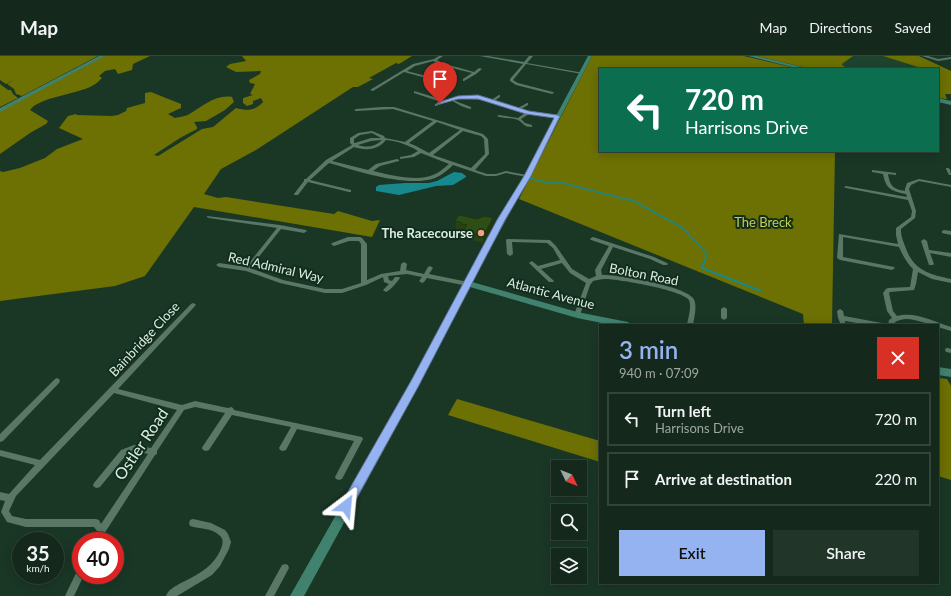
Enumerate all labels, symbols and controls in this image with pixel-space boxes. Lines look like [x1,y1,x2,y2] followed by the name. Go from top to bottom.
[20,16,58,39] text: Map
[760,19,787,36] text: Map
[809,19,872,36] text: Directions
[894,19,931,36] text: Saved
[423,62,457,103] pin
[429,68,451,90] icon: arrive
[685,82,764,116] text: 720 m
[619,84,671,136] icon: left
[685,116,808,138] text: Harrisons Drive
[734,214,792,230] park label: The Breck
[382,225,473,241] place label: The Racecourse
[476,228,486,238] marker: The Racecourse
[227,248,326,286] street label: Red Admiral Way
[608,259,680,289] street label: Bolton Road
[506,274,597,312] street label: Atlantic Avenue
[105,298,183,380] street label: Bainbridge Close
[619,335,678,364] text: 3 min
[877,337,919,379] button: close
[619,365,699,381] text: 940 m · 07:09
[655,402,711,420] text: Turn left
[110,404,172,483] street label: Ostler Road
[621,408,643,430] icon: left
[875,410,917,428] text: 720 m
[655,420,744,436] text: Harrisons Drive
[551,460,587,496] north arrow
[551,460,587,584] map controls
[621,468,643,490] icon: arrive
[655,470,792,488] text: Arrive at destination
[875,470,917,488] text: 220 m
[325,485,367,527] position arrow
[551,504,587,540] button: search
[619,530,765,576] button: Exit
[773,530,919,576] button: Share
[72,532,124,584] speed limit sign: 40
[26,541,50,565] text: 35
[551,548,587,584] button: layers
[26,562,50,574] text: km/h

